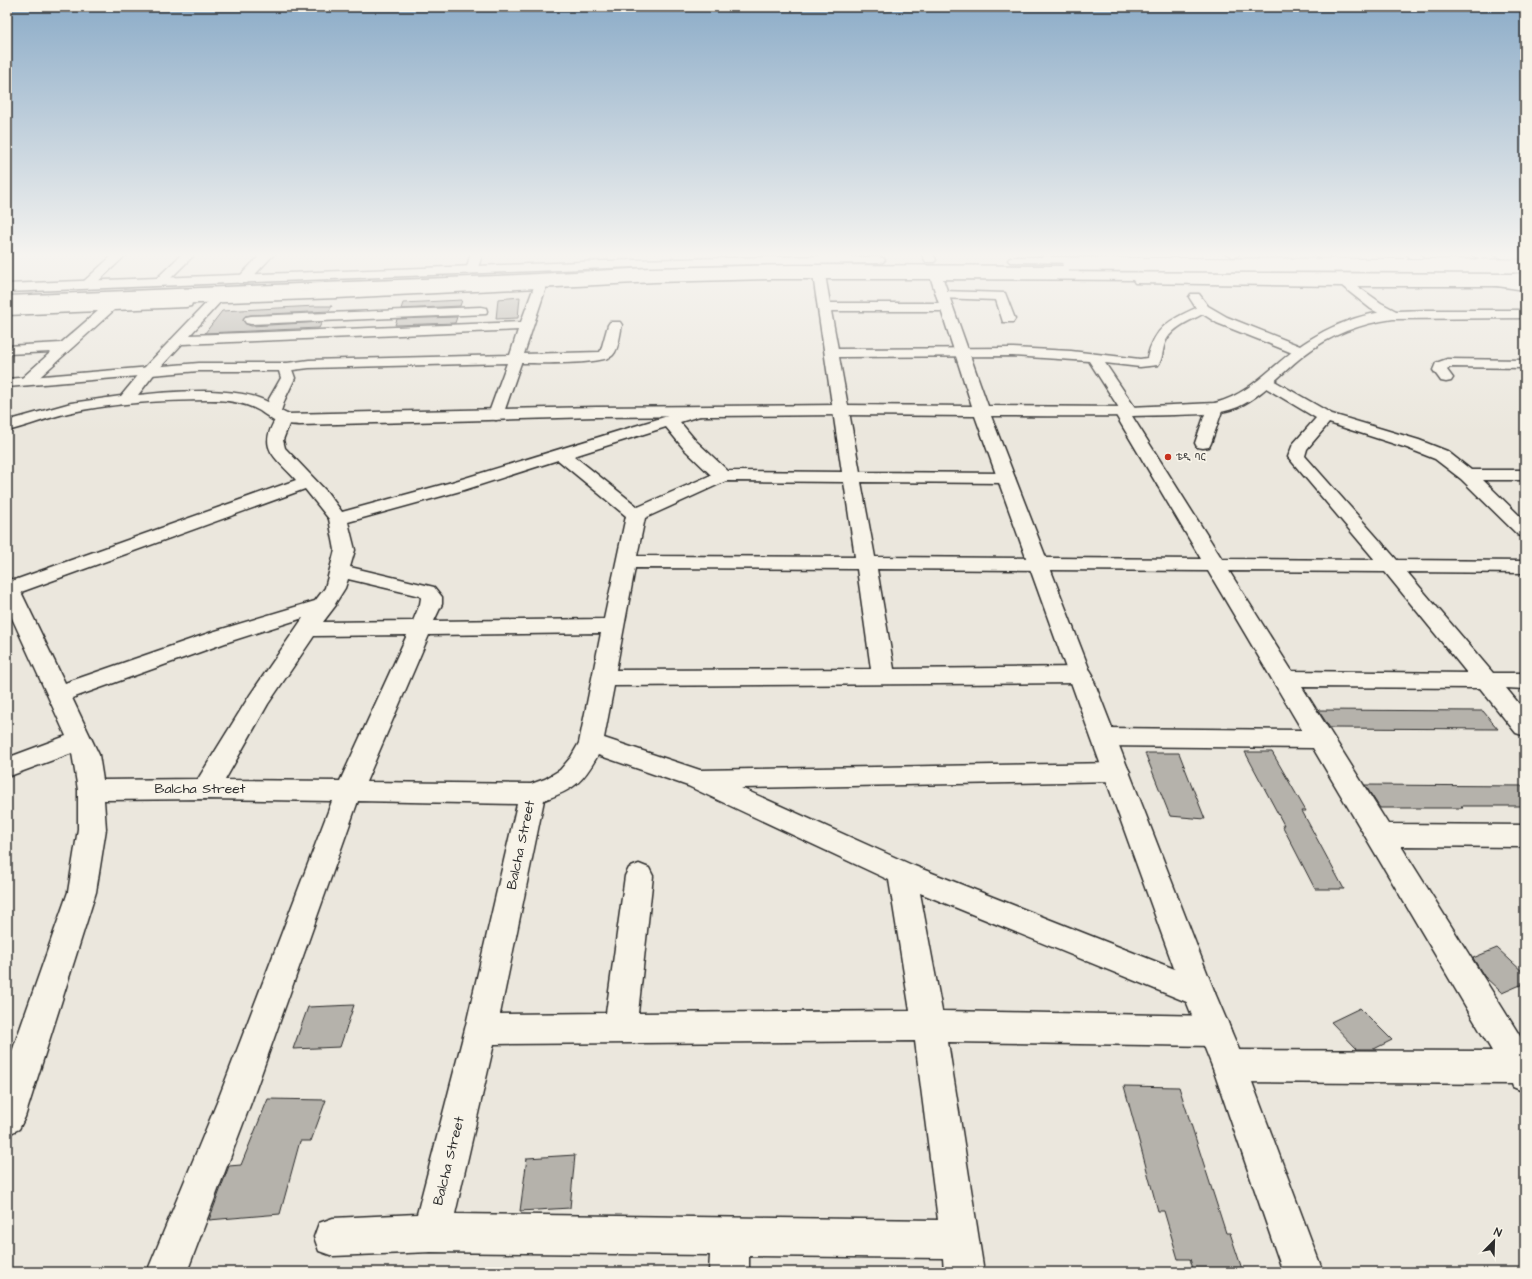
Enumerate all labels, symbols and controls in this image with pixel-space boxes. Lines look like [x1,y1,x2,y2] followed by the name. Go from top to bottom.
[1176,450,1206,464] place label: ቴዲ ባር
[1163,452,1173,462] marker: ቴዲ ባር
[155,779,246,799] street label: Balcha Street
[502,798,540,892] street label: Balcha Street
[428,1114,470,1208] street label: Balcha Street
[1474,1221,1514,1261] north arrow
[1492,1224,1504,1241] text: N

